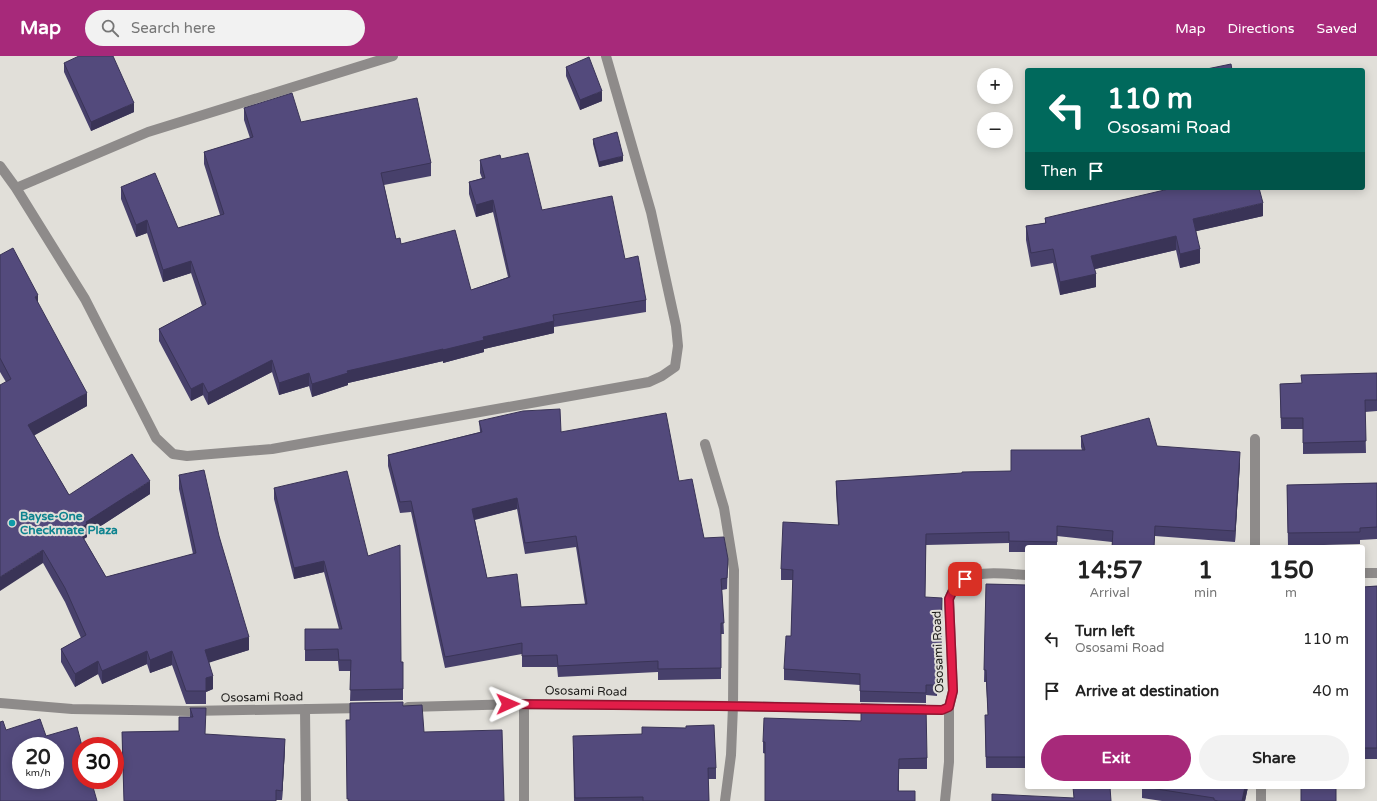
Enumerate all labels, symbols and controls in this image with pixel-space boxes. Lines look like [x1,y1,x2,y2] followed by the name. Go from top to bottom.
[85,10,365,46] search box
[20,17,61,39] text: Map
[99,17,121,39] icon: search
[131,19,215,37] text: Search here
[1175,20,1206,37] text: Map
[1228,20,1295,37] text: Directions
[1317,20,1357,37] text: Saved
[977,68,1013,148] map controls
[977,68,1013,104] button: +
[1107,82,1193,116] text: 110 m
[1041,84,1093,136] icon: left
[977,112,1013,148] button: −
[1107,116,1231,138] text: Ososami Road
[1085,160,1107,182] icon: arrive
[1041,162,1077,180] text: Then
[20,509,118,537] place label: Bayse-One Checkmate Plaza
[7,518,17,528] marker: Bayse-One Checkmate Plaza
[1076,556,1143,585] text: 14:57
[1198,556,1213,585] text: 1
[1268,556,1314,585] text: 150
[948,562,982,596] pin
[954,568,976,590] icon: arrive
[1089,585,1130,601] text: Arrival
[1194,585,1217,601] text: min
[1285,585,1297,601] text: m
[930,611,946,693] street label: Ososami Road
[1075,622,1135,640] text: Turn left
[1041,628,1063,650] icon: left
[1303,630,1349,648] text: 110 m
[1075,640,1164,656] text: Ososami Road
[1041,680,1063,702] icon: arrive
[1075,682,1219,700] text: Arrive at destination
[1312,682,1349,700] text: 40 m
[487,683,529,725] position arrow
[545,683,627,699] street label: Ososami Road
[221,689,303,705] street label: Ososami Road
[1041,735,1191,781] button: Exit
[1199,735,1349,781] button: Share
[72,737,124,789] speed limit sign: 30
[25,746,51,770] text: 20
[25,767,51,779] text: km/h

